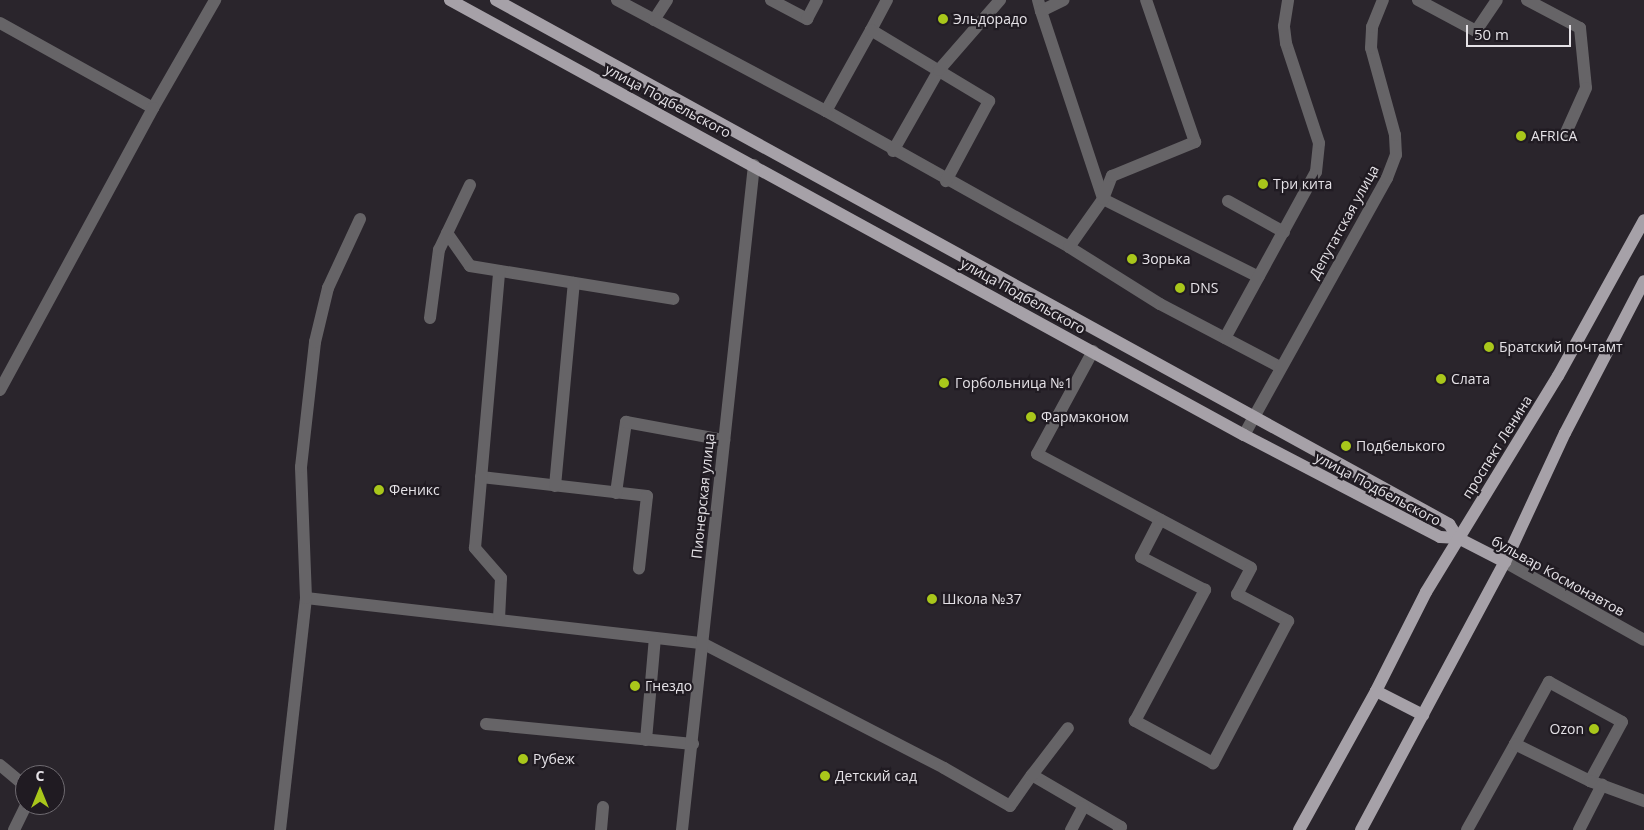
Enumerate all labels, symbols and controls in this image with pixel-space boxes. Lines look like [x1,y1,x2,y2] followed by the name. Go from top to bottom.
[953,11,1027,27] place label: Эльдорадо
[937,13,949,25] marker: Эльдорадо
[1469,15,1574,47] scale bar
[1474,24,1509,44] text: 50 m
[602,61,734,141] street label: улица Подбельского
[1531,128,1577,144] place label: AFRICA
[1515,130,1527,142] marker: AFRICA
[1306,162,1382,282] street label: Депутатская улица
[1273,176,1332,192] place label: Три кита
[1257,178,1269,190] marker: Три кита
[1142,251,1190,267] place label: Зорька
[1126,253,1138,265] marker: Зорька
[958,255,1088,337] street label: улица Подбельского
[1190,280,1218,296] place label: DNS
[1174,282,1186,294] marker: DNS
[1499,339,1623,355] place label: Братский почтамт
[1483,341,1495,353] marker: Братский почтамт
[1451,371,1490,387] place label: Слата
[1435,373,1447,385] marker: Слата
[955,375,1072,391] place label: Горбольница №1
[937,376,951,390] marker: Горбольница №1
[1458,392,1536,502] street label: проспект Ленина
[1041,409,1129,425] place label: Фармэконом
[1025,411,1037,423] marker: Фармэконом
[688,432,718,560] street label: Пионерская улица
[1356,438,1445,454] place label: Подбелького
[1340,440,1352,452] marker: Подбелького
[1312,449,1444,529] street label: улица Подбельского
[389,482,440,498] place label: Феникс
[373,484,385,496] marker: Феникс
[1488,532,1628,620] street label: бульвар Космонавтов
[942,591,1022,607] place label: Школа №37
[926,593,938,605] marker: Школа №37
[645,678,692,694] place label: Гнездо
[629,680,641,692] marker: Гнездо
[1550,721,1584,737] place label: Ozon
[1588,723,1600,735] marker: Ozon
[533,751,575,767] place label: Рубеж
[517,753,529,765] marker: Рубеж
[15,765,65,815] north arrow
[36,766,44,785] text: С
[835,768,917,784] place label: Детский сад
[819,770,831,782] marker: Детский сад

